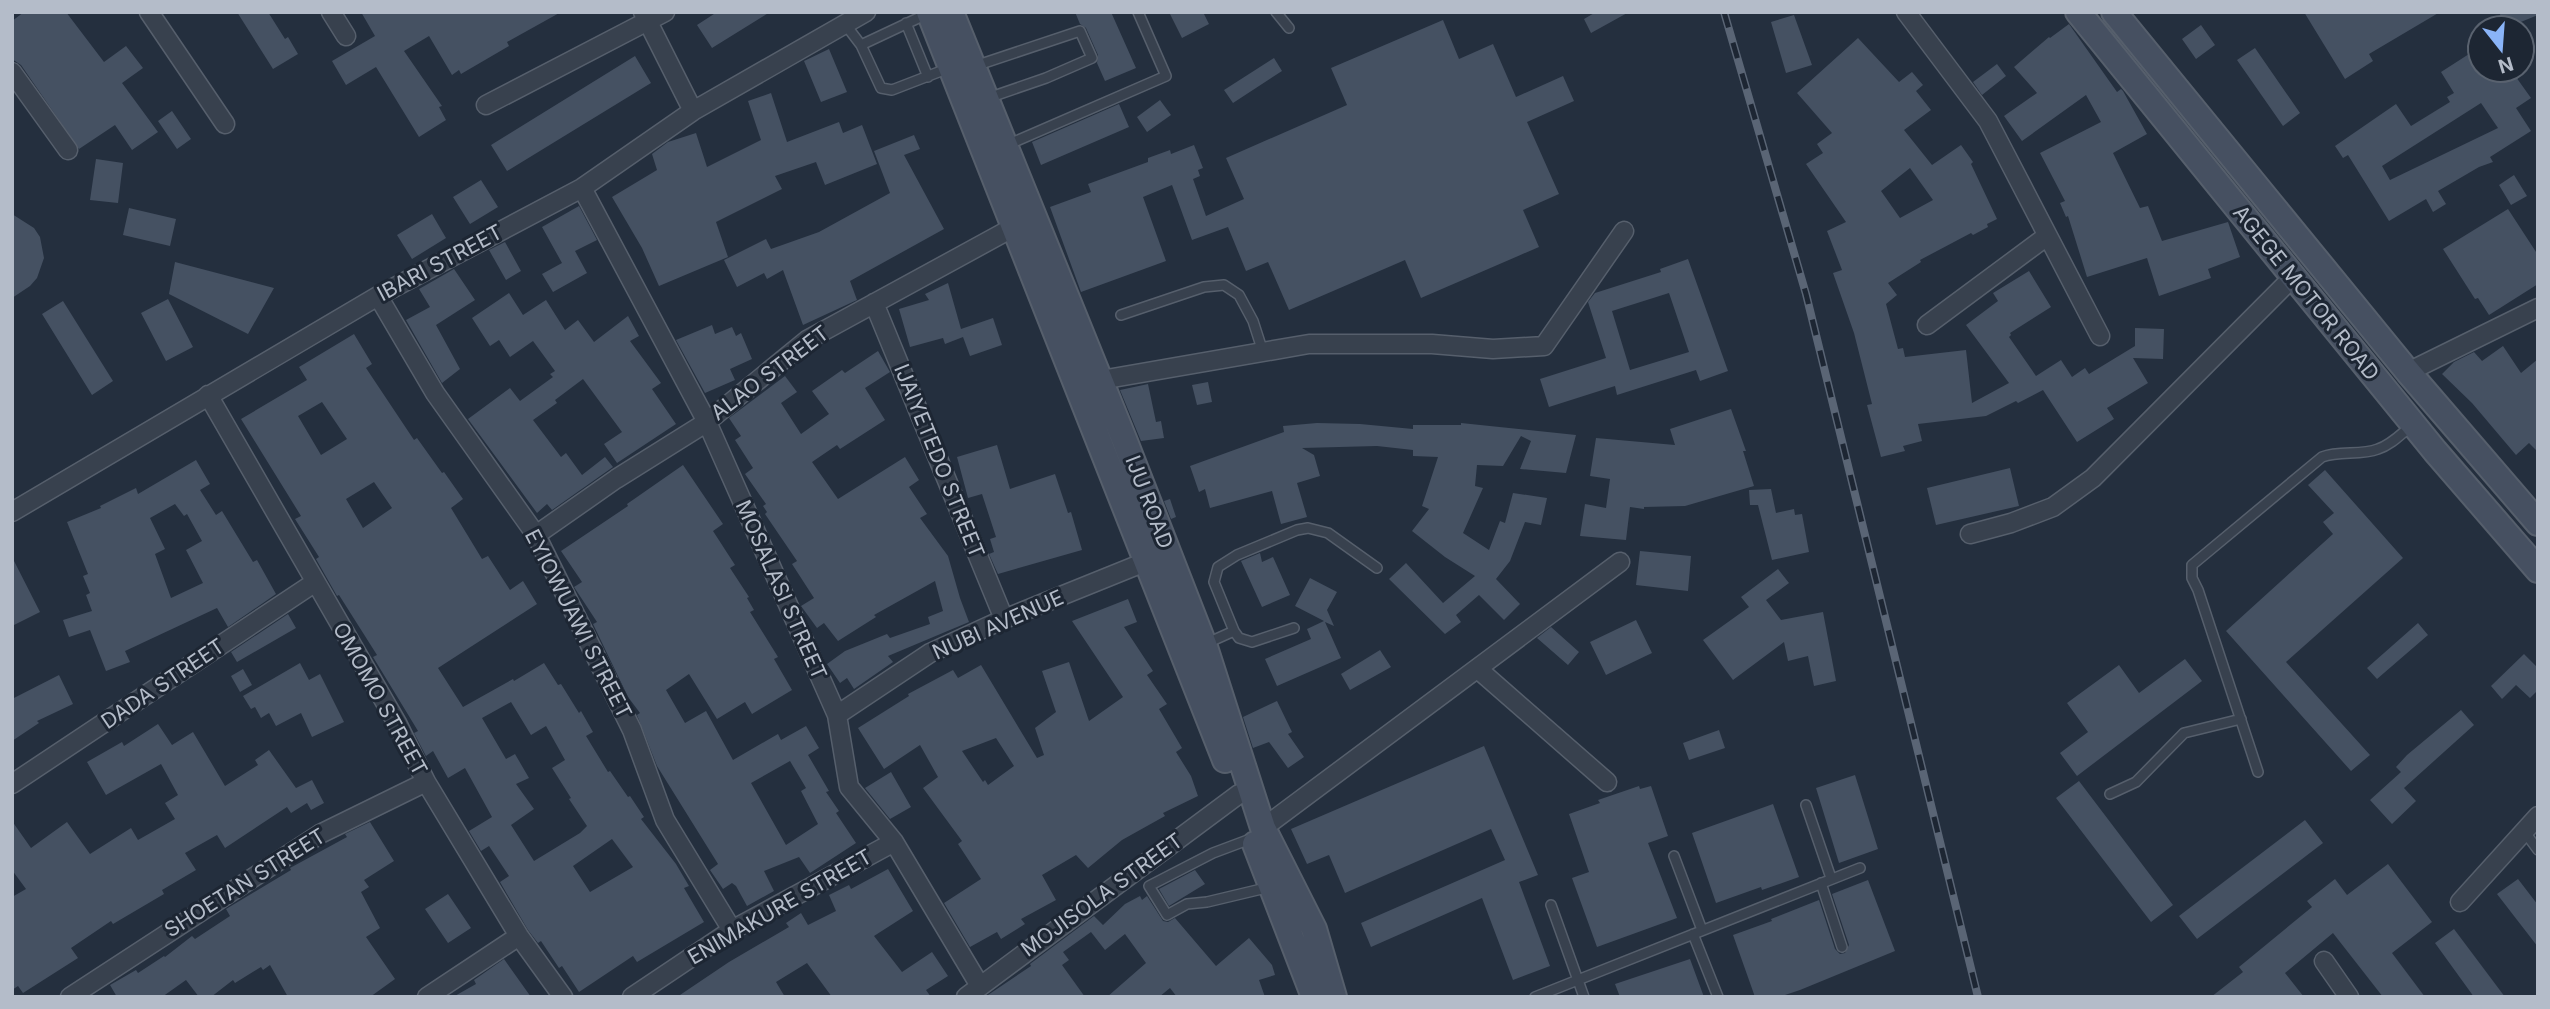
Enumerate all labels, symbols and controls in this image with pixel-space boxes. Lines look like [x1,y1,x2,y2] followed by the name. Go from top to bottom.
[2466,14,2536,84] north arrow
[2496,52,2516,78] text: N
[2228,200,2385,385] street label: AGEGE MOTOR ROAD
[373,219,507,306] street label: IBARI STREET
[706,320,834,425] street label: ALAO STREET
[889,360,990,561] street label: IJAIYETEDO STREET
[1120,452,1179,552] street label: IJU ROAD
[731,496,832,683] street label: MOSALASI STREET
[520,525,637,723] street label: EYIOWUAWI STREET
[928,584,1067,665] street label: NUBI AVENUE
[328,618,433,780] street label: OMOMO STREET
[96,633,229,734] street label: DADA STREET
[160,823,330,942] street label: SHOETAN STREET
[1016,828,1187,962] street label: MOJISOLA STREET
[683,844,876,970] street label: ENIMAKURE STREET

